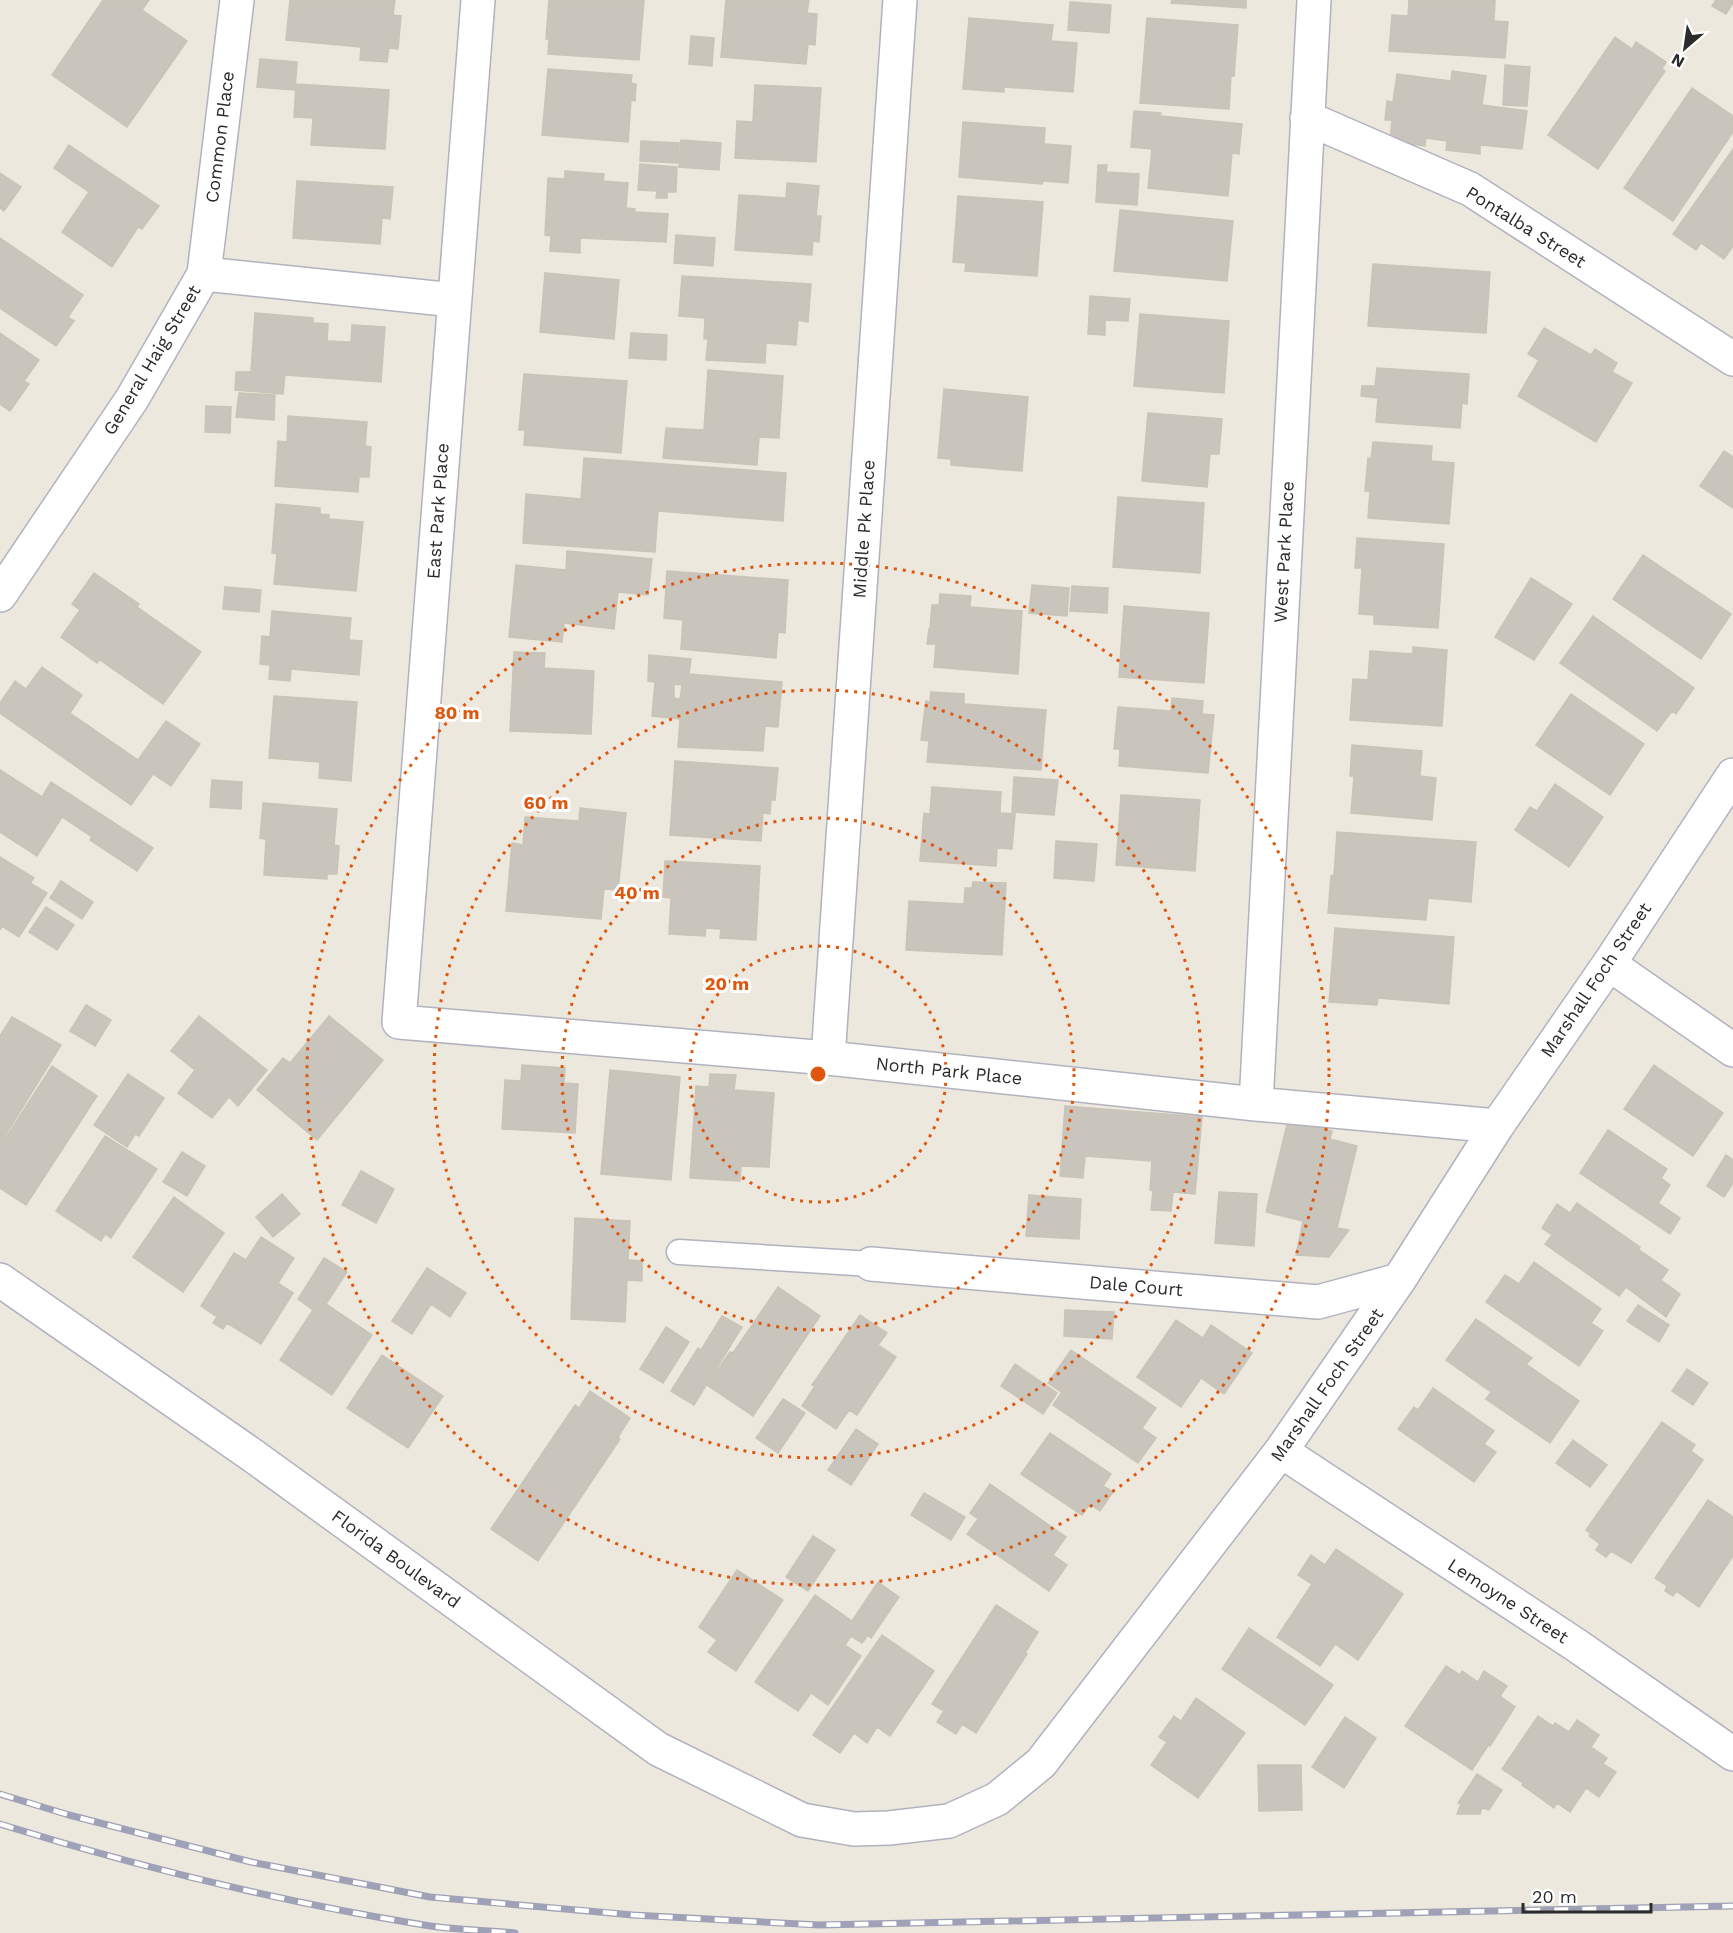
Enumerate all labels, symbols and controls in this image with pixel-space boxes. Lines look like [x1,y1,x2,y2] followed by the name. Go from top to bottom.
[1655,18,1715,78] north arrow
[1668,49,1688,72] text: N
[201,70,238,204] street label: Common Place
[1463,181,1590,272] street label: Pontalba Street
[98,281,205,439] street label: General Haig Street
[422,442,453,580] street label: East Park Place
[848,459,879,599] street label: Middle Pk Place
[1269,481,1298,623] street label: West Park Place
[435,702,479,723] text: 80 m
[524,792,568,813] text: 60 m
[614,882,660,903] text: 40 m
[1536,898,1655,1061] street label: Marshall Foch Street
[705,973,749,994] text: 20 m
[875,1052,1023,1089] street label: North Park Place
[808,1064,828,1084] centre of rings
[1088,1271,1184,1300] street label: Dale Court
[1266,1304,1388,1465] street label: Marshall Foch Street
[328,1505,465,1612] street label: Florida Boulevard
[1444,1554,1573,1648] street label: Lemoyne Street
[1523,1876,1650,1914] scale bar
[1532,1886,1577,1907] text: 20 m

